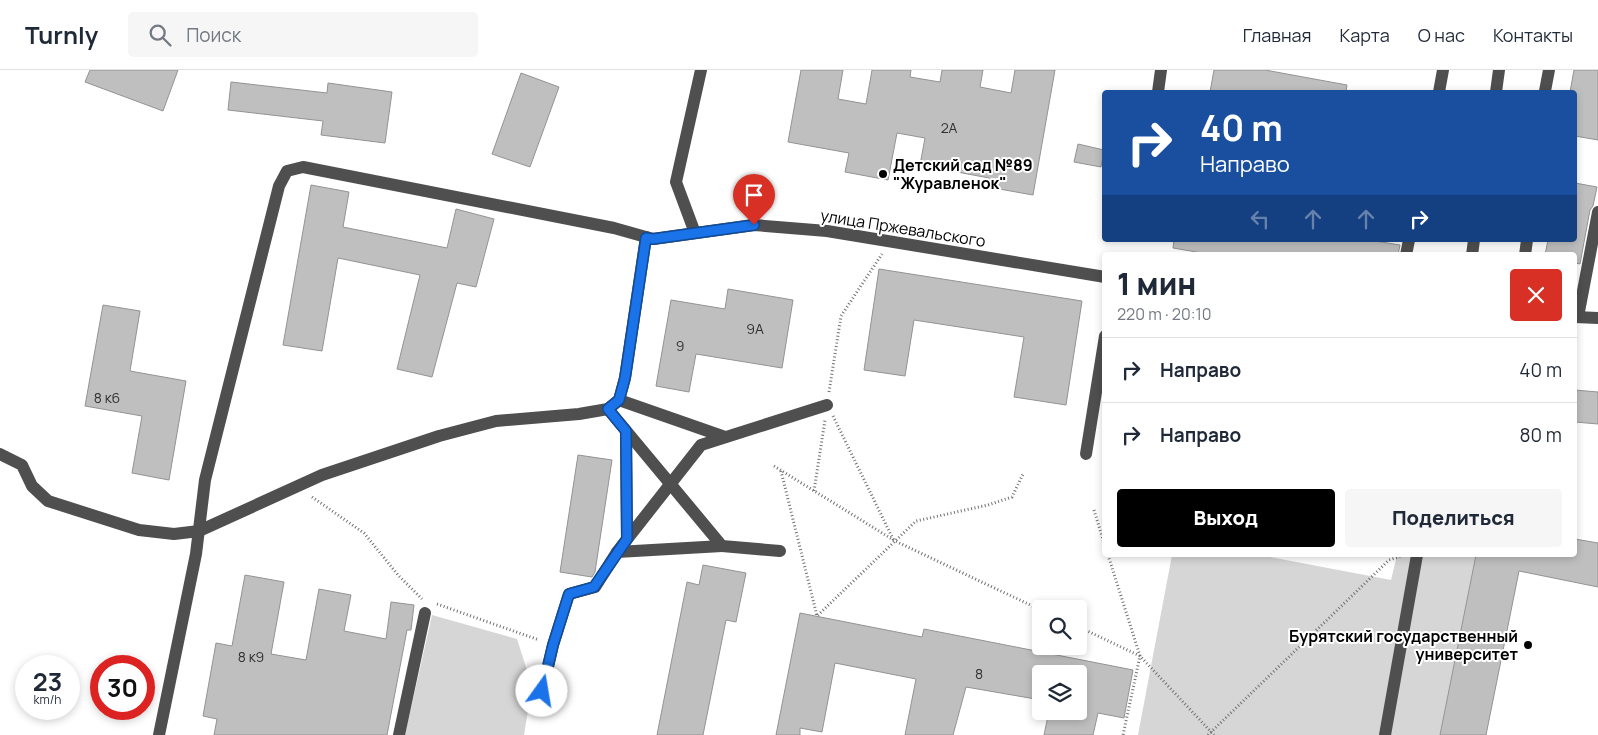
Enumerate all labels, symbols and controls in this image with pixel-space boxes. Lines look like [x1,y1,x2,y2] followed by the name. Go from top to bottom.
[128,12,478,57] search box
[25,18,98,51] text: Turnly
[146,21,174,49] icon: search
[186,22,241,48] text: Поиск
[1243,23,1312,47] text: Главная
[1340,23,1390,47] text: Карта
[1418,23,1465,47] text: О нас
[1493,23,1573,47] text: Контакты
[1200,104,1283,152] text: 40 m
[1117,110,1182,175] icon: right
[941,118,957,137] house number: 2А
[1200,149,1290,179] text: Направо
[893,154,1033,194] place label: Детский сад №89 "Журавленок"
[877,168,889,180] marker: Детский сад №89 "Журавленок"
[733,174,775,225] pin
[740,181,768,209] icon: arrive
[819,204,987,252] street label: улица Пржевальского
[1246,205,1274,233] icon: left
[1299,205,1327,233] icon: ahead
[1352,205,1380,233] icon: ahead
[1405,205,1433,233] icon: right
[1117,263,1196,304] text: 1 мин
[1510,269,1562,321] button: close
[1117,303,1211,325] text: 220 m · 20:10
[746,319,764,338] house number: 9А
[676,336,684,355] house number: 9
[1117,356,1145,384] icon: right
[1160,357,1241,383] text: Направо
[1519,357,1562,383] text: 40 m
[94,388,120,407] house number: 8 к6
[1117,421,1145,449] icon: right
[1160,422,1241,448] text: Направо
[1519,422,1562,448] text: 80 m
[1117,489,1335,547] button: Выход
[1345,489,1562,547] button: Поделиться
[1032,600,1087,720] map controls
[1032,600,1087,655] button: search
[1289,625,1518,665] place label: Бурятский государственный университет
[1522,639,1534,651] marker: Бурятский государственный университет
[238,647,264,666] house number: 8 к9
[90,655,155,720] speed limit sign: 30
[33,664,62,699] text: 23
[515,664,567,716] position arrow
[975,664,983,683] house number: 8
[1032,665,1087,720] button: layers
[34,691,61,708] text: km/h

